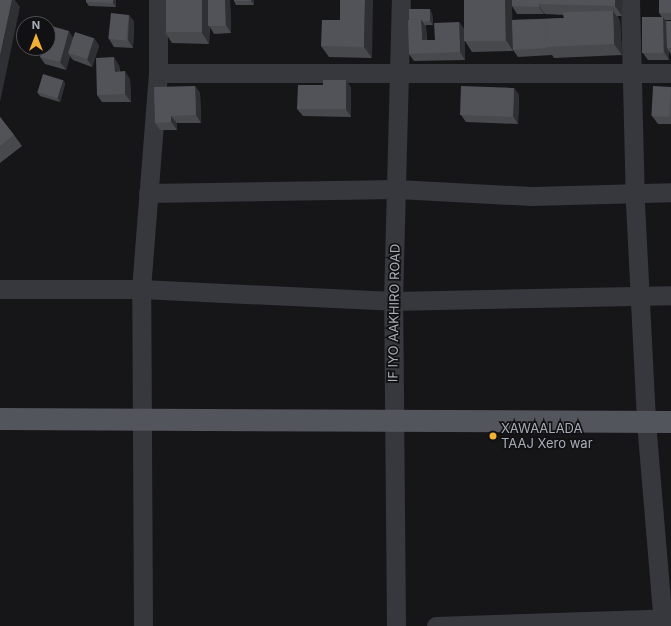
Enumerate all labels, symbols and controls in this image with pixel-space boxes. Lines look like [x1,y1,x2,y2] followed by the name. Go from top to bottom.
[16,16,56,56] north arrow
[32,18,40,32] text: N
[385,244,403,382] street label: IF IYO AAKHIRO ROAD
[501,421,593,452] place label: XAWAALADA TAAJ Xero war
[488,431,498,441] marker: XAWAALADA TAAJ Xero war

